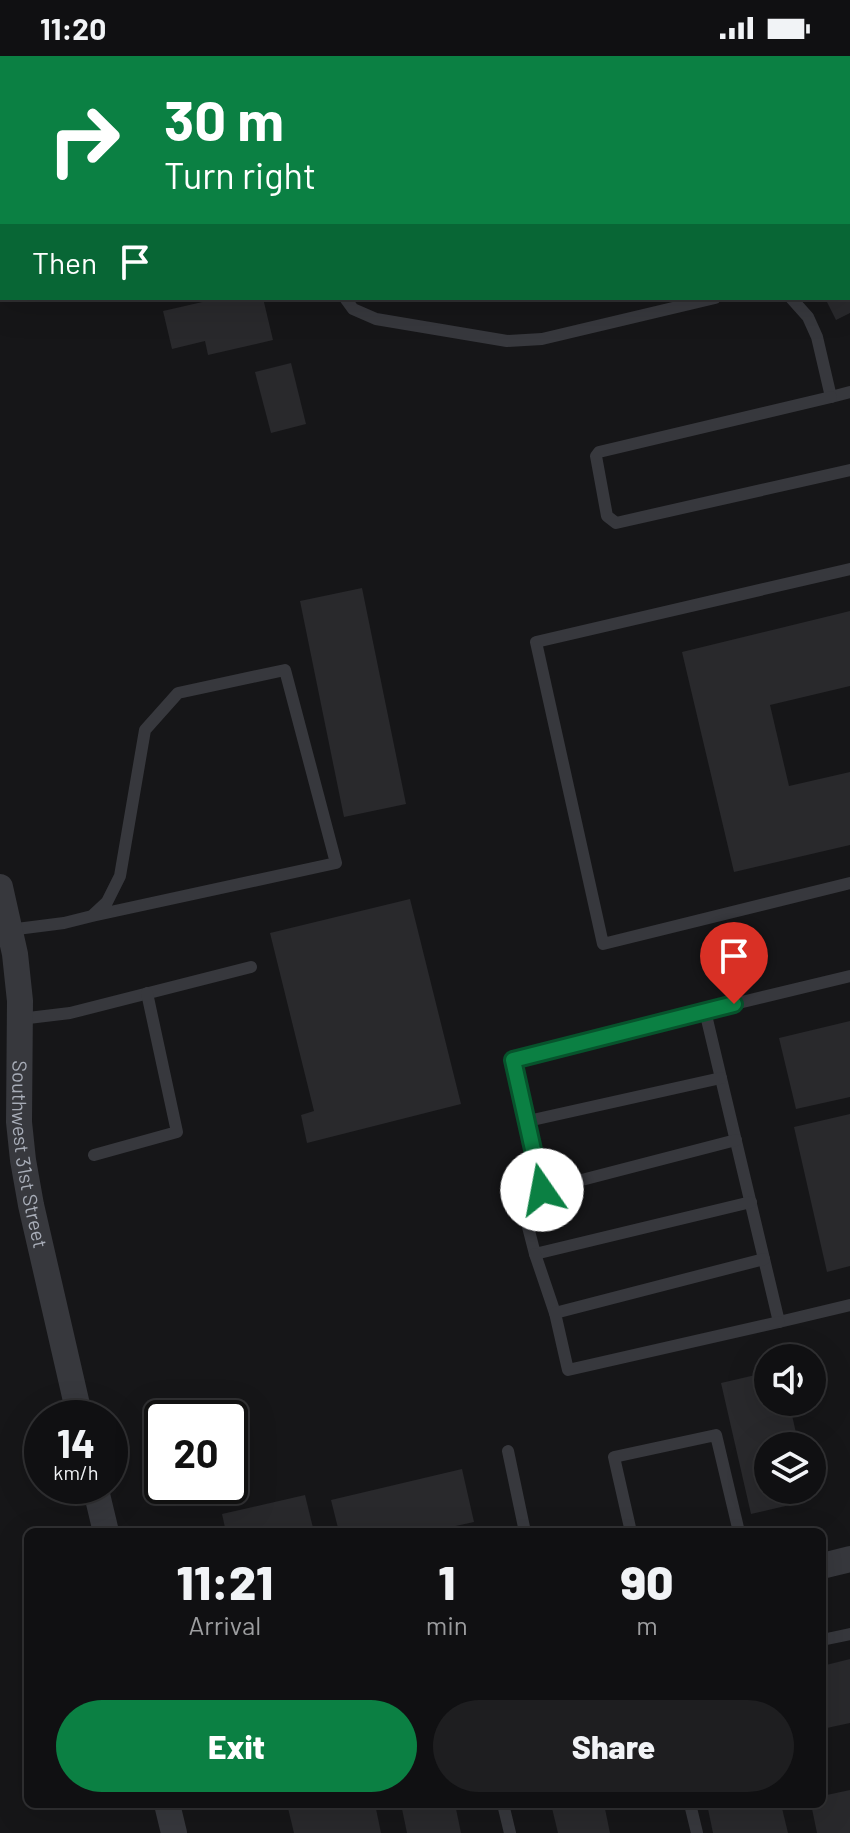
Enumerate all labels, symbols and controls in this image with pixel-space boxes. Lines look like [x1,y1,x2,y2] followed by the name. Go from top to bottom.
[40,10,106,46] text: 11:20
[164,85,284,152] text: 30 m
[32,88,136,192] icon: right
[164,153,316,196] text: Turn right
[113,240,157,284] icon: arrive
[32,244,97,280] text: Then
[700,922,768,1004] pin
[712,934,756,978] icon: arrive
[8,1060,54,1250] street label: Southwest 31st Street
[500,1148,584,1232] position arrow
[754,1344,826,1504] map controls
[754,1344,826,1416] button: sound
[144,1400,248,1504] speed limit sign: 20
[57,1418,95,1466] text: 14
[754,1432,826,1504] button: layers
[53,1460,99,1484] text: km/h
[177,1552,273,1610] text: 11:21
[438,1552,455,1610] text: 1
[620,1552,673,1610] text: 90
[189,1609,261,1640] text: Arrival
[426,1609,468,1640] text: min
[636,1609,658,1640] text: m
[56,1700,417,1792] button: Exit
[433,1700,794,1792] button: Share

